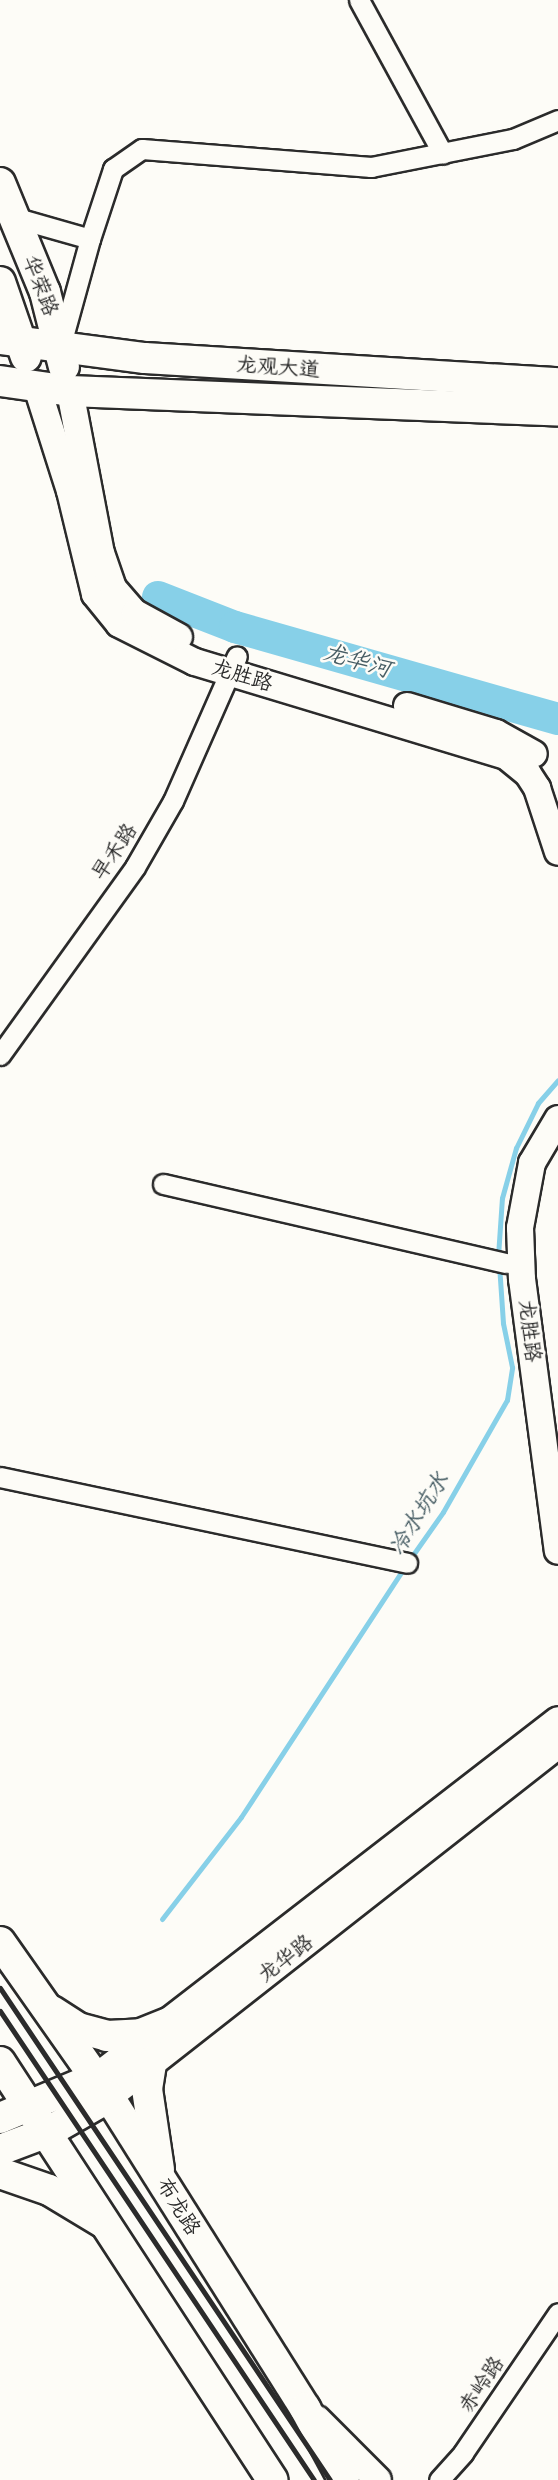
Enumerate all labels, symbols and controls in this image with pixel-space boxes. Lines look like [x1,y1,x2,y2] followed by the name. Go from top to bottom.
[17,252,63,320] street label: 华荣路
[235,353,321,383] street label: 龙观大道
[320,638,394,684] water label: 龙华河
[208,655,276,697] street label: 龙胜路
[87,819,143,885] street label: 早禾路
[513,1298,545,1364] street label: 龙胜路
[383,1468,455,1560] water label: 冷水坑水
[253,1930,319,1988] street label: 龙华路
[151,2174,205,2240] street label: 布龙路
[454,2352,510,2418] street label: 赤岭路

